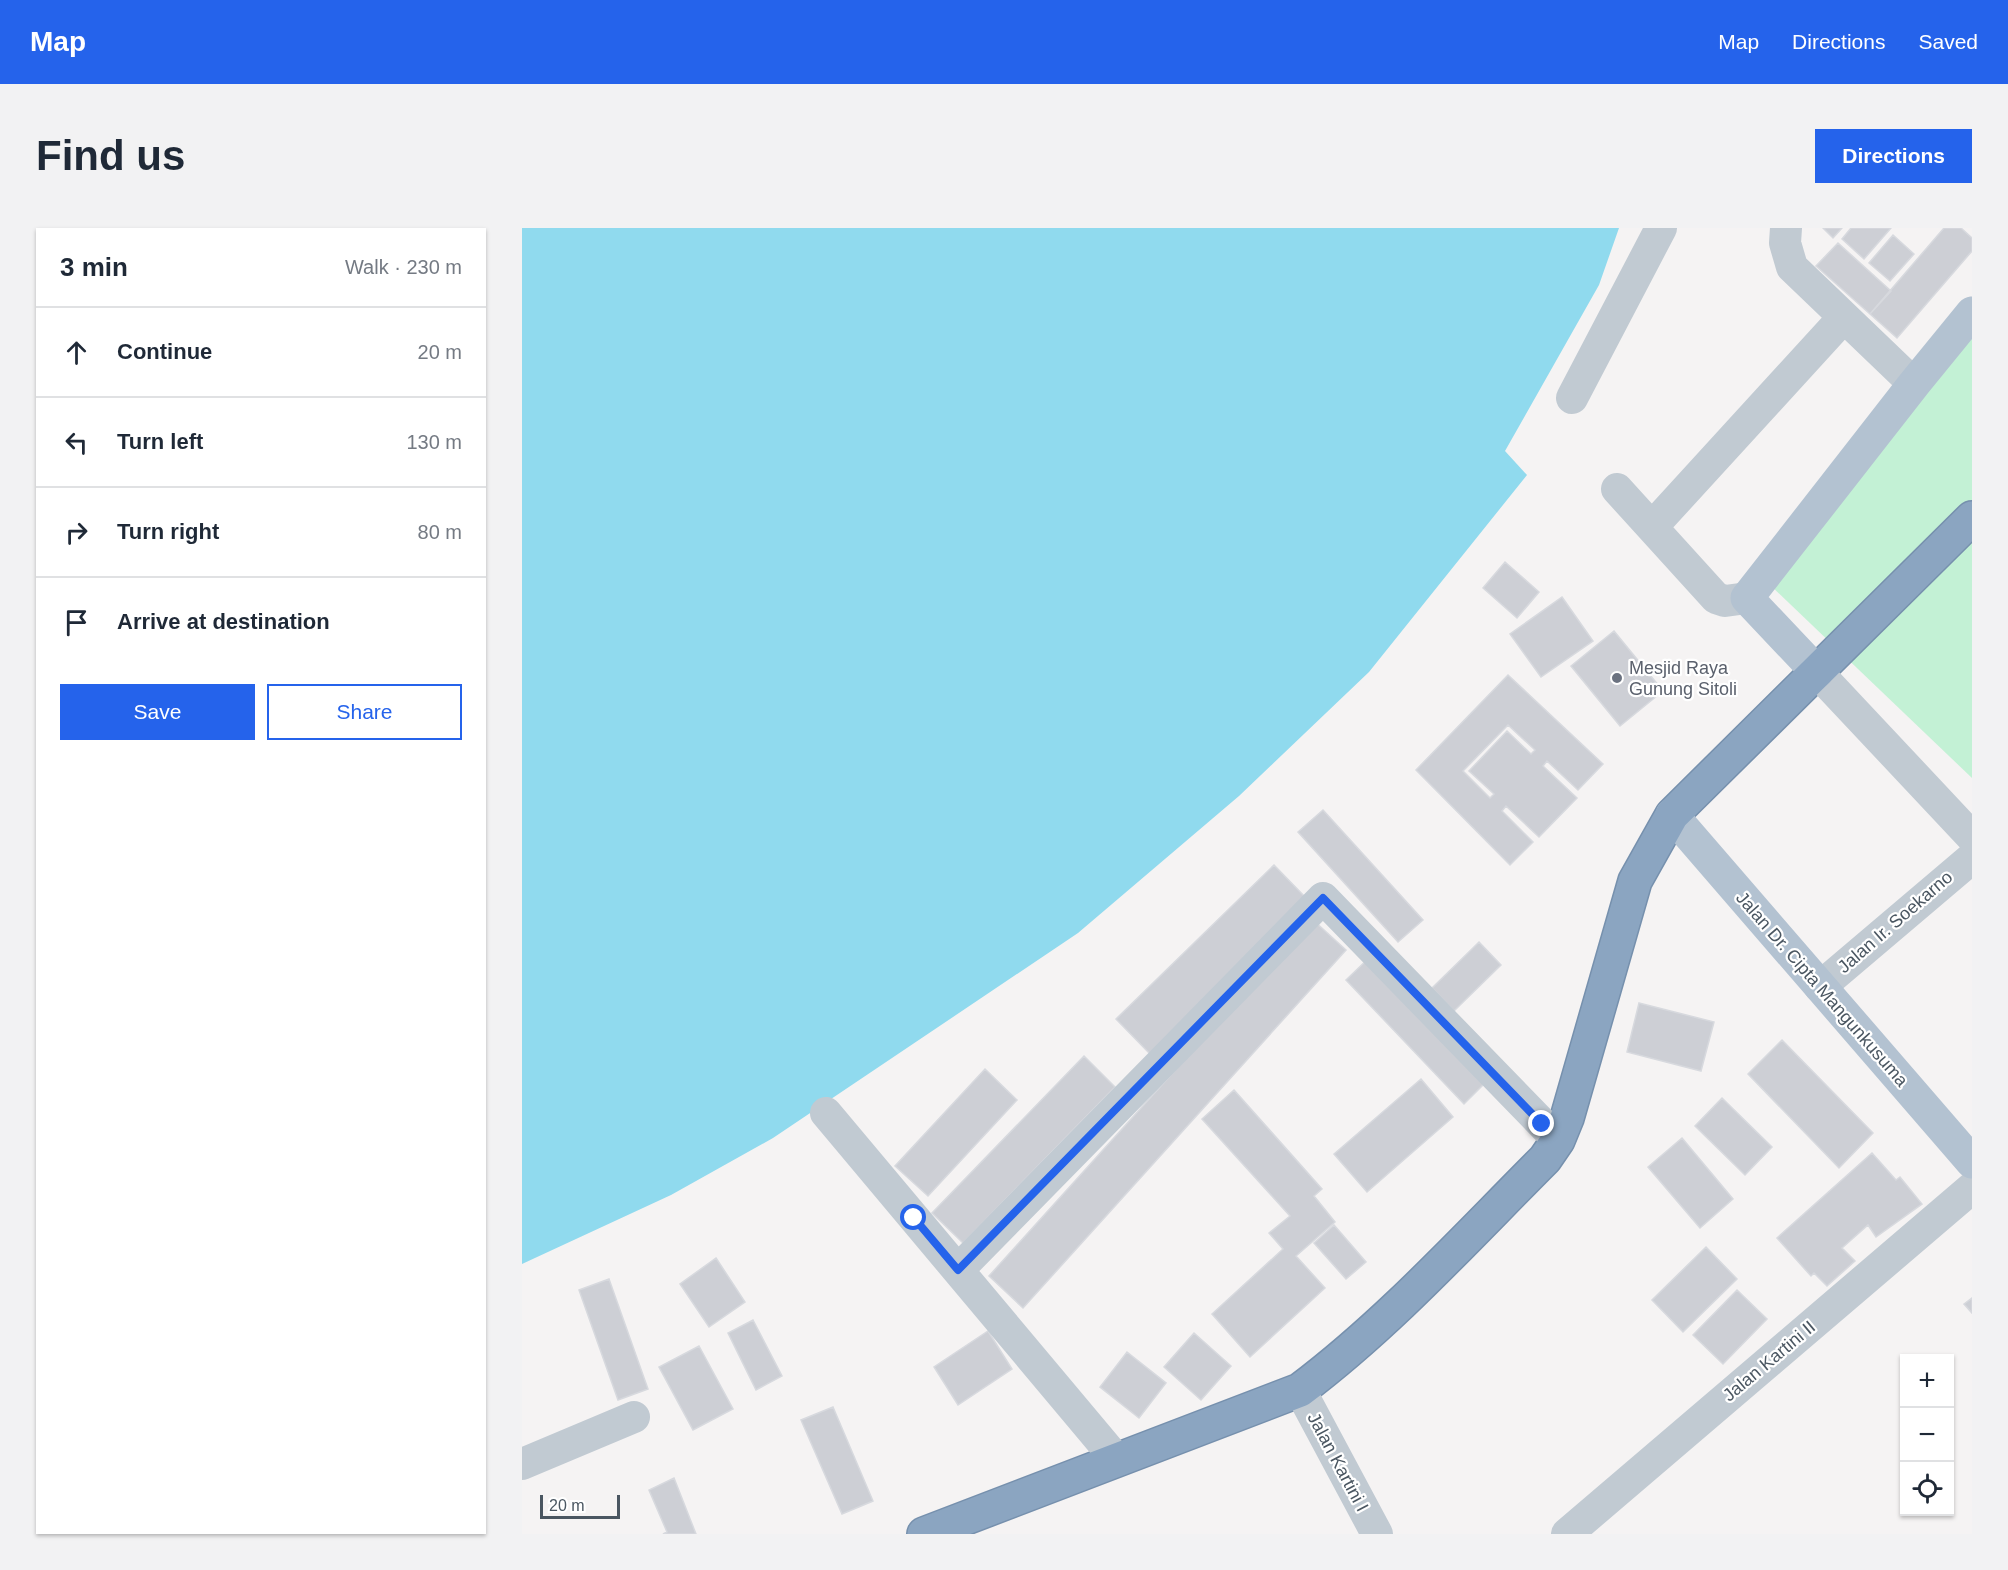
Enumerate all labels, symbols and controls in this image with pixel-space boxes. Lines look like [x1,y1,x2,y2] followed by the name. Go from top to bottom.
[30,26,86,57] text: Map
[1718,30,1759,53] text: Map
[1792,30,1885,53] text: Directions
[1918,30,1978,53] text: Saved
[1815,129,1972,183] button: Directions
[36,132,185,179] text: Find us
[60,252,128,282] text: 3 min
[345,256,462,278] text: Walk · 230 m
[60,336,93,369] icon: ahead
[117,339,212,364] text: Continue
[418,341,462,363] text: 20 m
[60,426,93,459] icon: left
[117,429,203,454] text: Turn left
[406,431,462,453] text: 130 m
[60,516,93,549] icon: right
[117,519,219,544] text: Turn right
[418,521,462,543] text: 80 m
[60,606,93,639] icon: arrive
[117,609,330,634] text: Arrive at destination
[1629,658,1737,699] place label: Mesjid Raya Gunung Sitoli
[1610,671,1624,685] marker: Mesjid Raya Gunung Sitoli
[60,684,255,740] button: Save
[267,684,462,740] button: Share
[1834,867,1956,977] street label: Jalan Ir. Soekarno
[1732,888,1913,1091] street label: Jalan Dr. Cipta Mangunkusuma
[1528,1110,1554,1136] route end
[900,1204,926,1230] route start
[1719,1317,1819,1405] street label: Jalan Kartini II
[1900,1354,1954,1516] map controls
[1900,1354,1954,1408] button: +
[1900,1408,1954,1462] button: −
[1304,1409,1372,1515] street label: Jalan Kartini I
[1900,1462,1954,1516] button: locate
[540,1492,620,1520] scale bar
[549,1497,585,1514] text: 20 m

